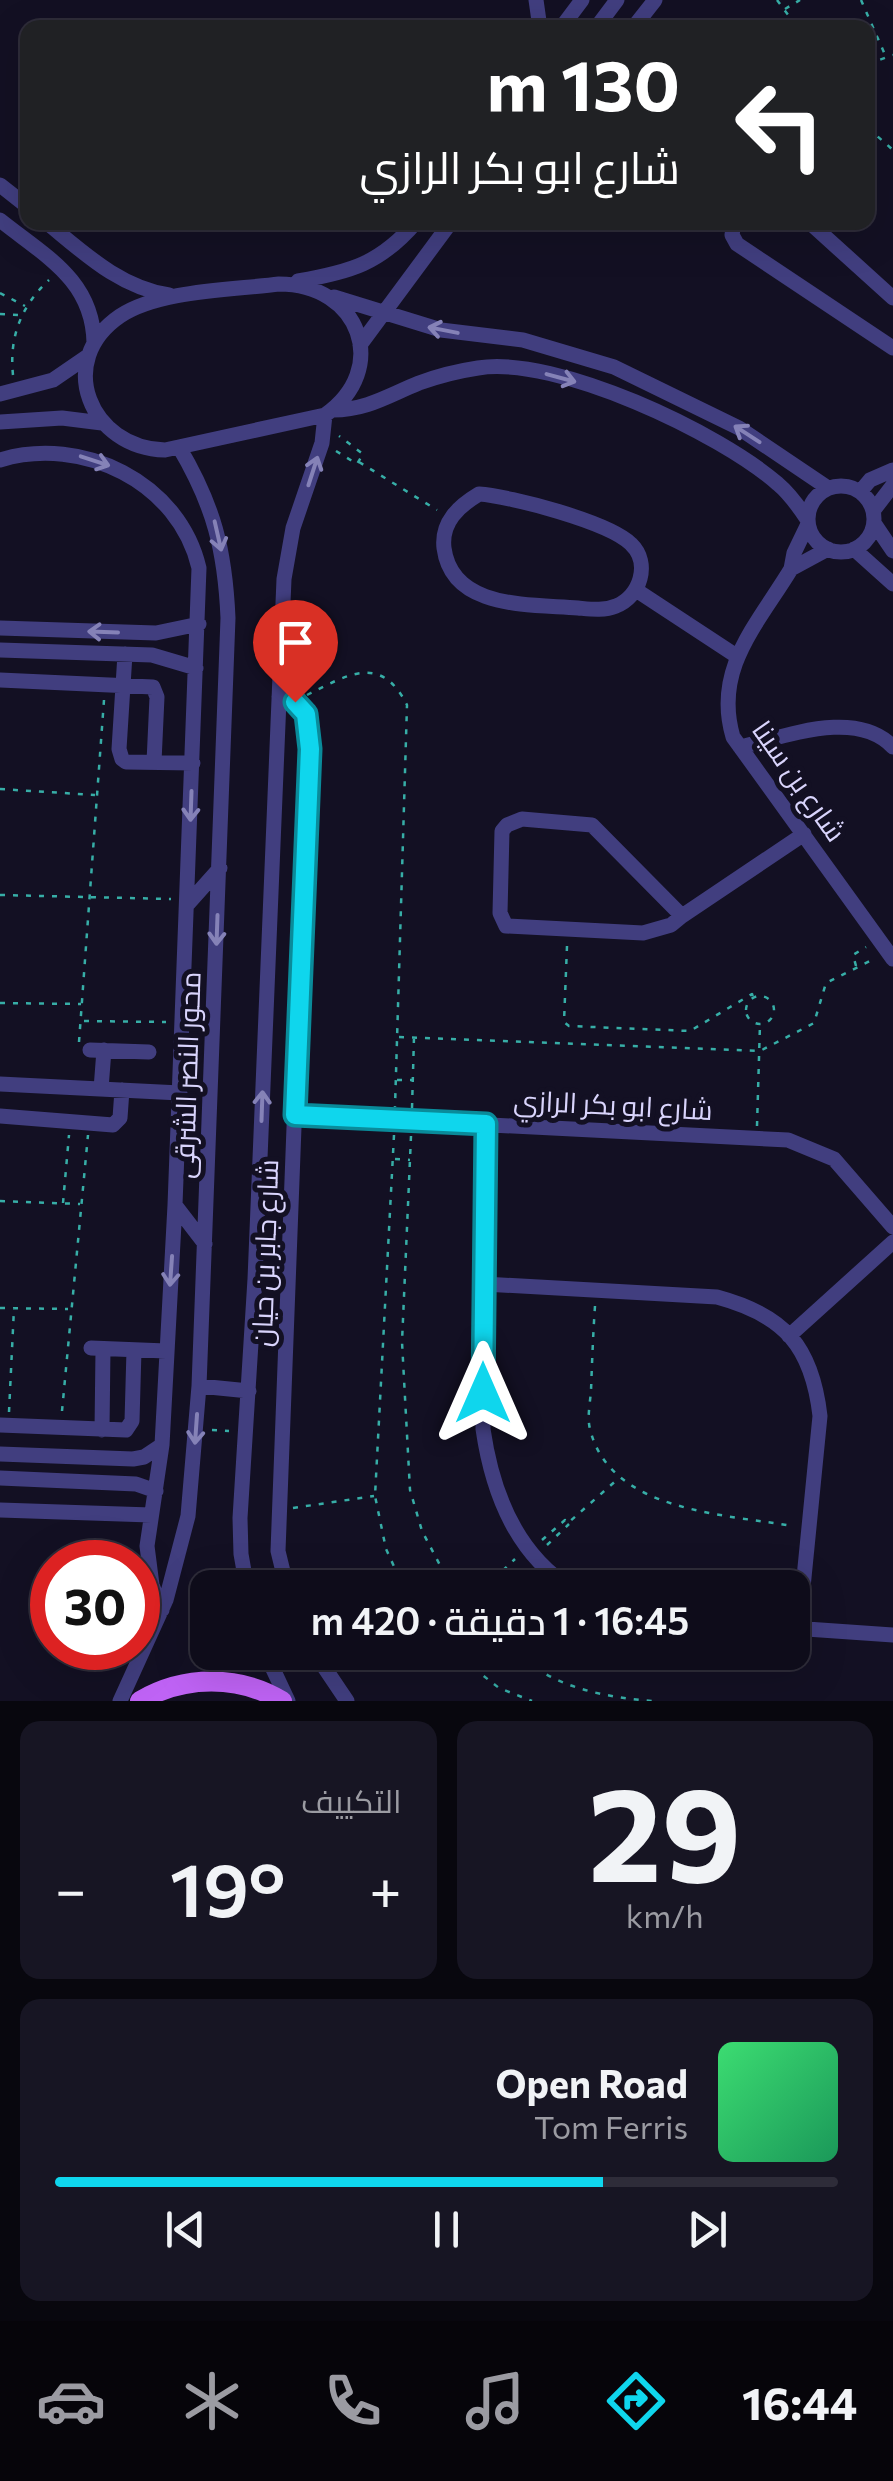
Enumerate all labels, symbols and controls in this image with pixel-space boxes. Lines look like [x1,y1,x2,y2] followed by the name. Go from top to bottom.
[487,40,680,125] text: 130 m
[715,60,845,190] icon: left
[359,138,680,193] text: شارع ابو بكر الرازي
[428,319,460,338] one-way arrow
[545,369,577,388] one-way arrow
[733,424,762,445] one-way arrow
[79,454,111,472] one-way arrow
[305,456,323,487] one-way arrow
[210,519,228,551] one-way arrow
[253,600,338,703] pin
[268,615,323,670] icon: arrive
[87,622,119,641] one-way arrow
[743,713,854,849] street label: شارع بن سينا
[181,790,200,822] one-way arrow
[208,913,227,945] one-way arrow
[165,971,208,1179] street label: محور النصر الشرقى
[512,1082,714,1132] street label: شارع ابو بكر الرازي
[253,1091,272,1123] one-way arrow
[244,1159,287,1347] street label: شارع جابر بن حيان
[161,1254,180,1286] one-way arrow
[431,1341,535,1445] position arrow
[186,1413,205,1445] one-way arrow
[30,1540,160,1670] speed limit sign: 30
[311,1596,689,1643] text: 16:45 · 1 دقيقة · 420 m
[588,1750,741,1909] text: 29
[301,1780,402,1820] text: التكييف
[170,1841,286,1932] text: 19°
[55,1854,86,1921] text: −
[369,1854,402,1921] text: +
[626,1895,704,1935] text: km/h
[495,2059,688,2106] text: Open Road
[534,2106,688,2146] text: Tom Ferris
[158,2202,213,2257] icon: previous
[419,2202,474,2257] icon: pause
[680,2202,735,2257] icon: next
[36,2366,106,2436] icon: car
[177,2366,247,2436] icon: climate
[318,2366,388,2436] icon: phone
[460,2366,530,2436] icon: music
[601,2366,671,2436] icon: directions
[742,2374,857,2429] text: 16:44

